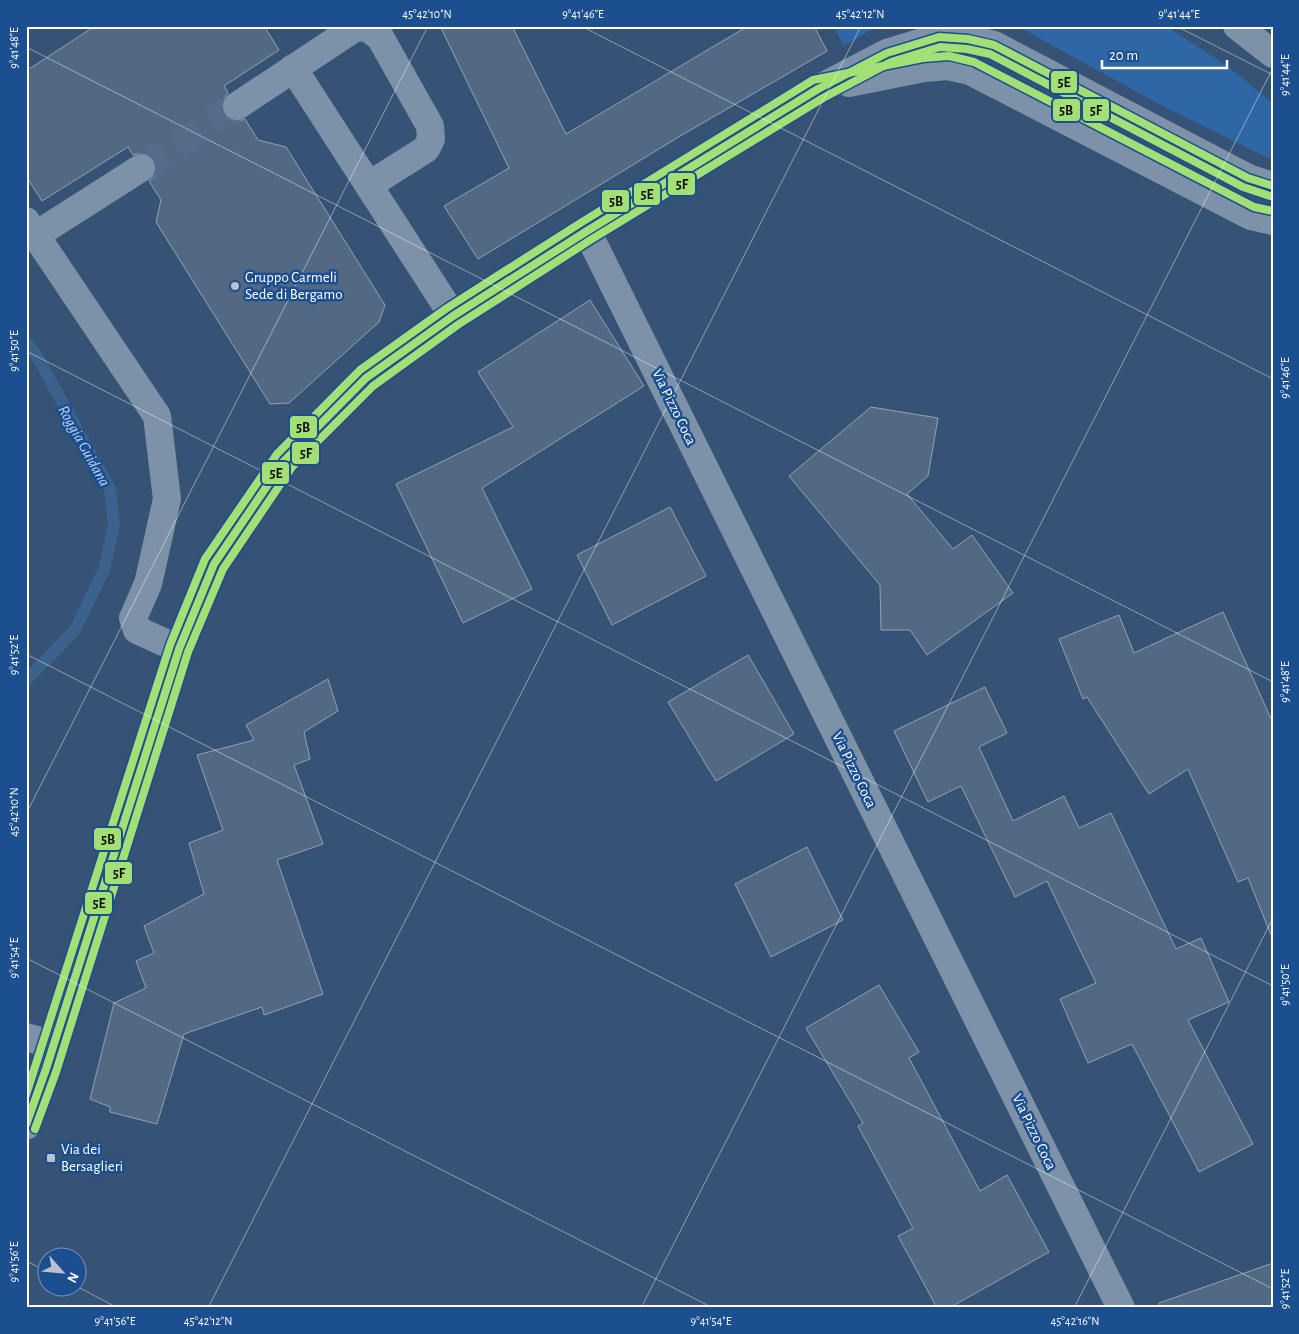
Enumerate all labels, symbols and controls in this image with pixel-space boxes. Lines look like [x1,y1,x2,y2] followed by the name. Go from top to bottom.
[402,8,452,20] text: 45°42'10"N
[562,8,604,20] text: 9°41'46"E
[836,8,884,20] text: 45°42'12"N
[1158,8,1200,20] text: 9°41'44"E
[8,27,20,69] text: 9°41'48"E
[1102,38,1226,70] scale bar
[1109,48,1138,63] text: 20 m
[1279,54,1291,96] text: 9°41'44"E
[1050,70,1078,94] line badge: 5E
[1057,76,1071,90] text: 5E
[1052,98,1081,122] line badge: 5B
[1082,98,1110,122] line badge: 5F
[1059,104,1073,118] text: 5B
[1090,104,1103,118] text: 5F
[667,172,696,196] line badge: 5F
[676,178,689,192] text: 5F
[633,182,661,206] line badge: 5E
[640,188,654,202] text: 5E
[601,189,630,213] line badge: 5B
[609,195,623,209] text: 5B
[245,270,343,302] place label: Gruppo Carmeli Sede di Bergamo
[229,280,241,292] marker: Gruppo Carmeli Sede di Bergamo
[8,330,20,372] text: 9°41'50"E
[1279,357,1291,399] text: 9°41'46"E
[649,367,699,447] street label: Via Pizzo Coca
[55,403,113,489] water label: Roggia Guidana
[289,415,318,439] line badge: 5B
[296,421,310,435] text: 5B
[291,441,320,465] line badge: 5F
[300,447,313,461] text: 5F
[261,461,290,485] line badge: 5E
[269,467,283,481] text: 5E
[8,634,20,675] text: 9°41'52"E
[1279,661,1291,703] text: 9°41'48"E
[829,730,879,810] street label: Via Pizzo Coca
[8,787,20,837] text: 45°42'10"N
[93,827,122,851] line badge: 5B
[101,833,115,847] text: 5B
[104,861,133,885] line badge: 5F
[113,867,126,881] text: 5F
[84,891,113,915] line badge: 5E
[92,897,106,911] text: 5E
[8,937,20,978] text: 9°41'54"E
[1279,964,1291,1006] text: 9°41'50"E
[1009,1092,1059,1172] street label: Via Pizzo Coca
[61,1142,123,1174] place label: Via dei Bersaglieri
[45,1152,57,1164] marker: Via dei Bersaglieri
[8,1241,20,1282] text: 9°41'56"E
[38,1246,88,1296] north arrow
[1279,1268,1291,1309] text: 9°41'52"E
[64,1270,81,1285] text: N
[95,1315,136,1327] text: 9°41'56"E
[184,1315,232,1327] text: 45°42'12"N
[691,1315,732,1327] text: 9°41'54"E
[1051,1315,1099,1327] text: 45°42'16"N

